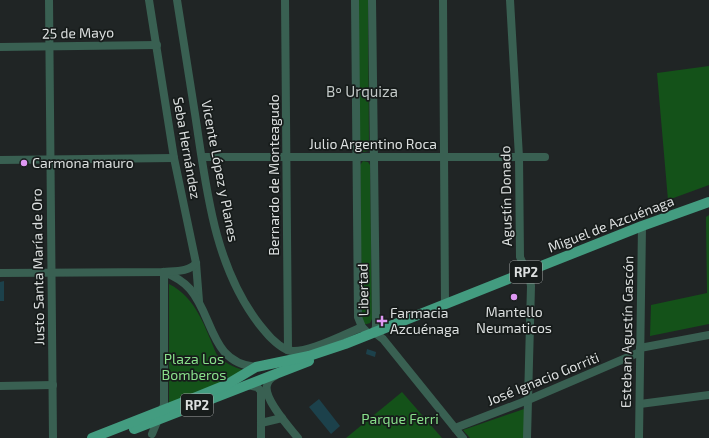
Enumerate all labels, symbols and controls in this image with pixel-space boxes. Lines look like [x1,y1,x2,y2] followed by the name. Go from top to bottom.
[42,23,114,42] street label: 25 de Mayo
[326,82,398,100] district label: Bº Urquiza
[265,94,282,256] street label: Bernardo de Monteagudo
[170,96,205,200] street label: Seba Hernández
[198,99,243,243] street label: Vicente López y Planes
[309,135,437,152] street label: Julio Argentino Roca
[496,145,515,247] street label: Agustín Donado
[32,154,134,171] place label: Carmona mauro
[19,158,29,168] marker: Carmona mauro
[28,188,47,346] street label: Justo Santa María de Oro
[545,192,676,255] street label: Miguel de Azcuénaga
[617,256,636,408] street label: Esteban Agustín Gascón
[510,261,542,283] road number: RP2
[354,263,371,317] street label: Libertad
[509,292,519,302] marker: Mantello Neumaticos
[476,303,552,336] place label: Mantello Neumaticos
[390,304,459,337] place label: Farmacia Azcuénaga
[377,316,387,326] marker: Farmacia Azcuénaga
[484,348,601,409] street label: José Ignacio Gorriti
[162,350,226,383] park label: Plaza Los Bomberos
[181,394,213,416] road number: RP2
[361,410,439,427] park label: Parque Ferri

